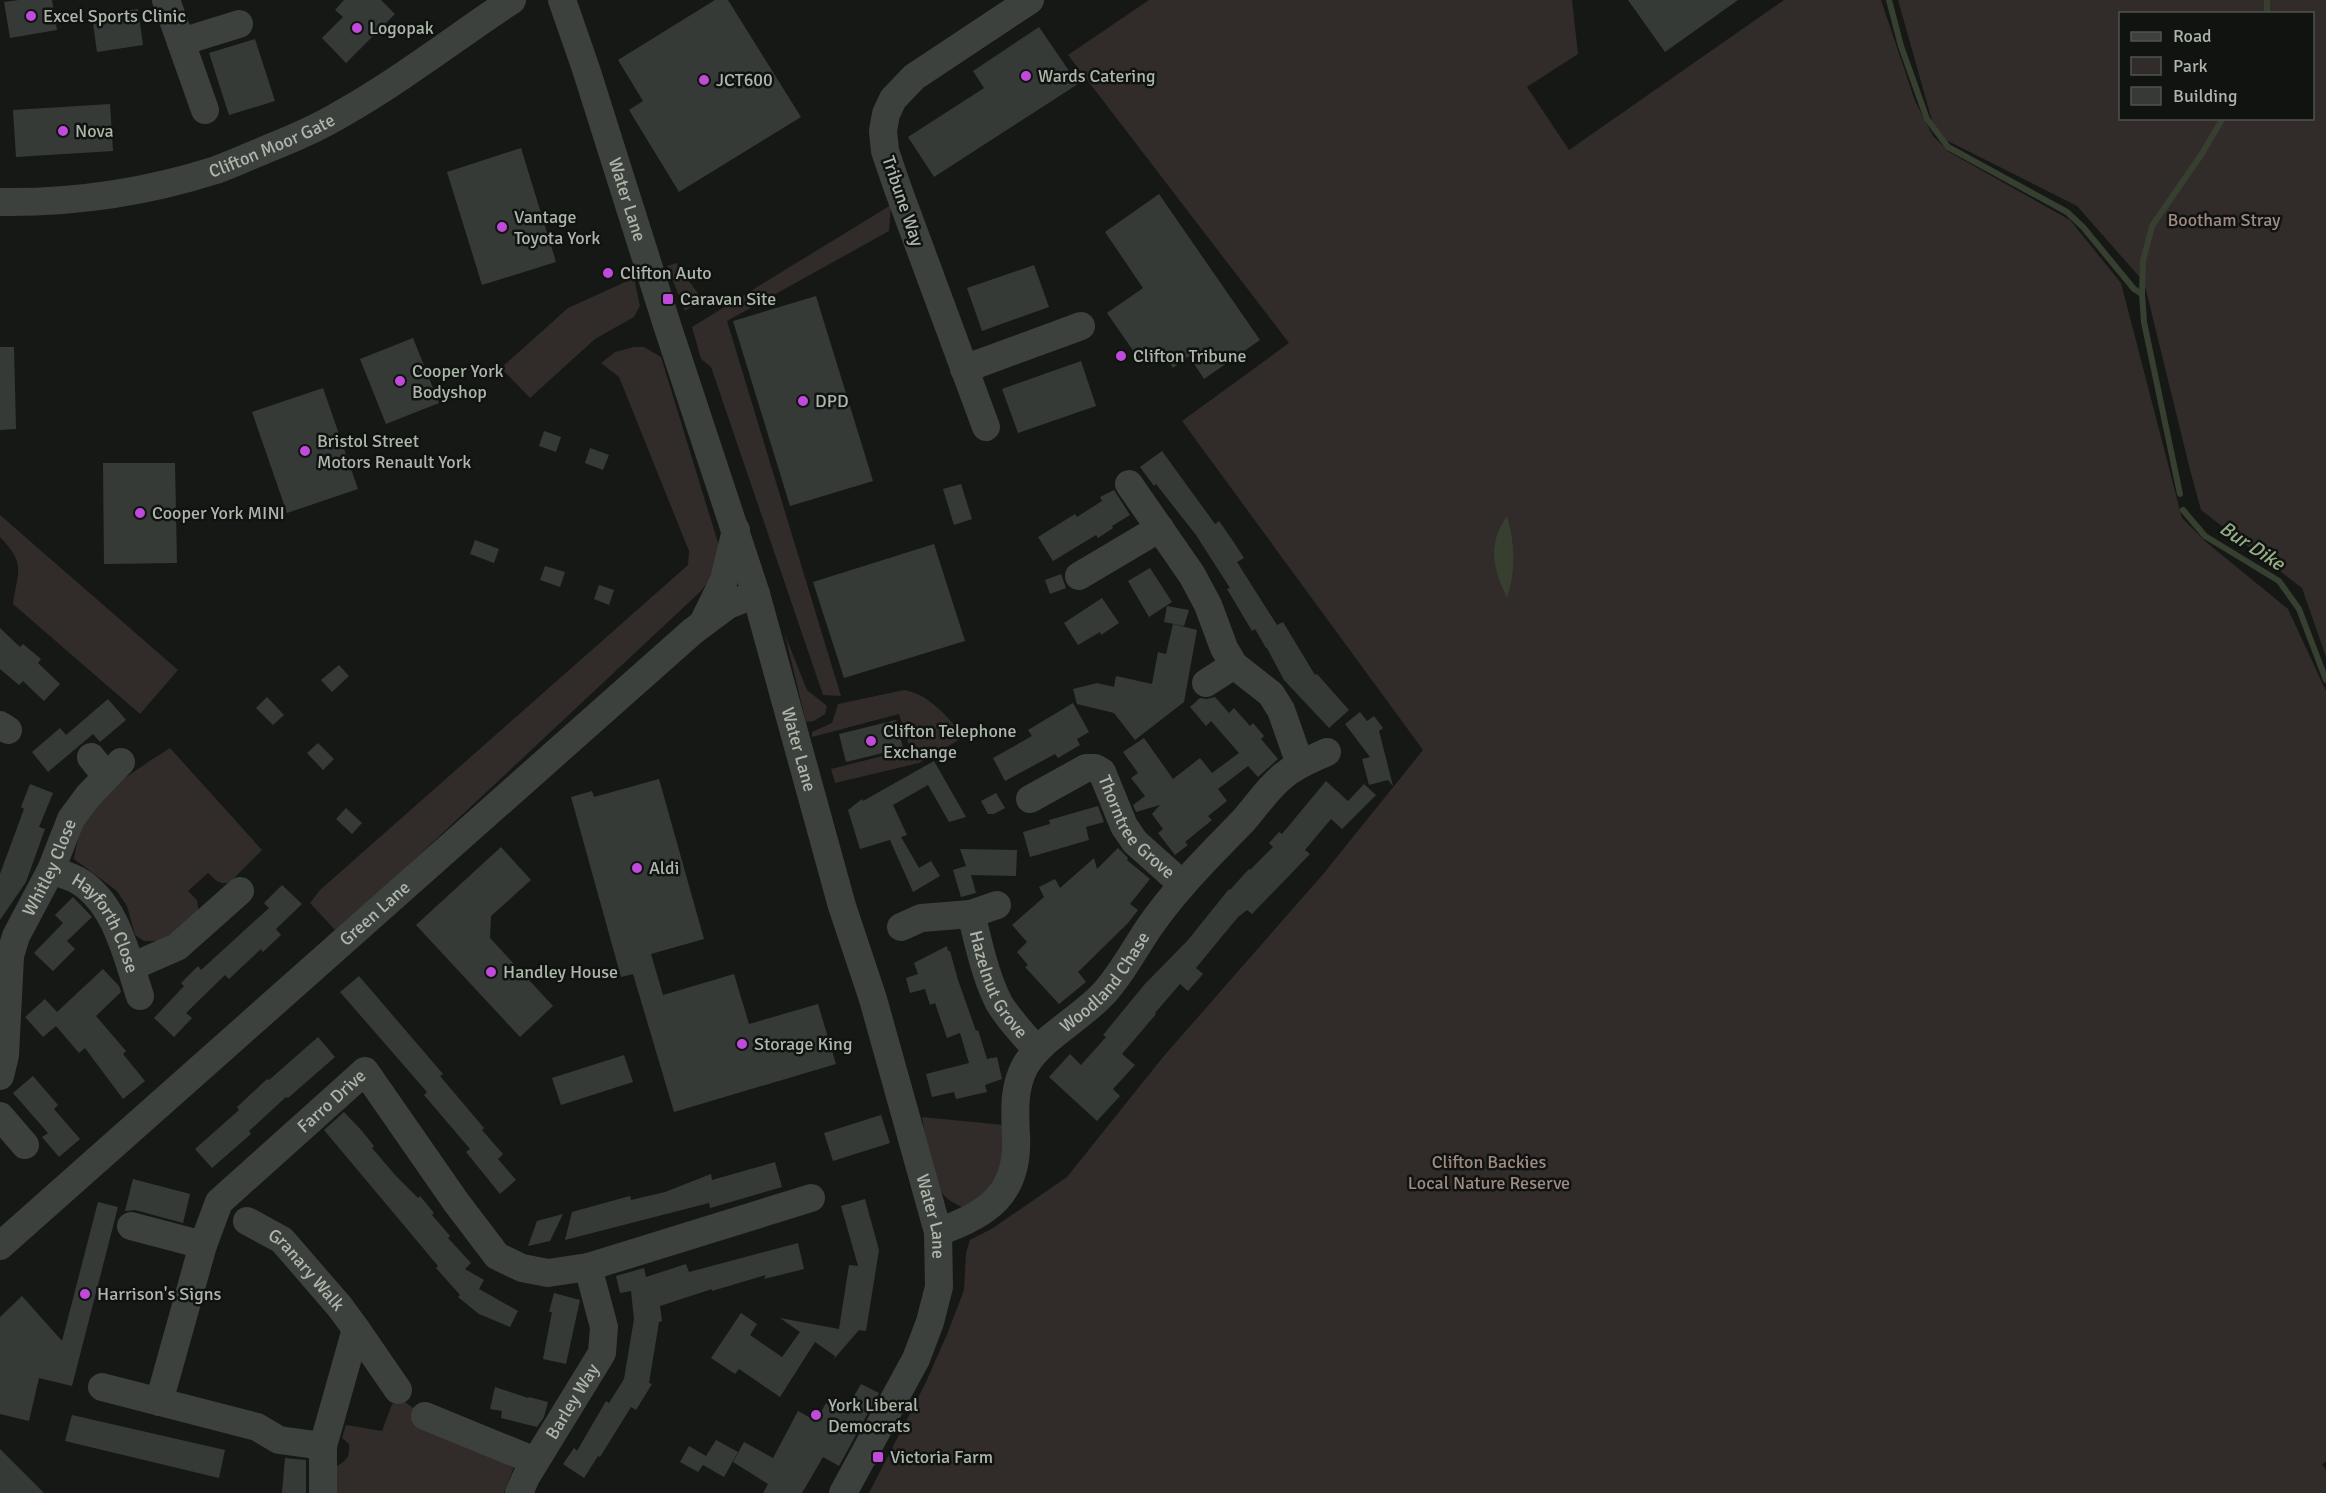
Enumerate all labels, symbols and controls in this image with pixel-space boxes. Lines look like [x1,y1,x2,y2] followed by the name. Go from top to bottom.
[43,5,186,27] place label: Excel Sports Clinic
[24,9,38,23] marker: Excel Sports Clinic
[2119,12,2314,120] legend
[369,17,434,39] place label: Logopak
[350,21,364,35] marker: Logopak
[2173,25,2212,47] text: Road
[2173,55,2208,77] text: Park
[1038,65,1156,87] place label: Wards Catering
[716,69,773,91] place label: JCT600
[1019,69,1033,83] marker: Wards Catering
[697,73,711,87] marker: JCT600
[2173,85,2237,107] text: Building
[206,109,339,183] street label: Clifton Moor Gate
[75,120,114,142] place label: Nova
[56,124,70,138] marker: Nova
[877,153,929,250] street label: Tribune Way
[604,155,651,244] street label: Water Lane
[514,206,600,249] place label: Vantage Toyota York
[2167,209,2281,231] park label: Bootham Stray
[495,220,509,234] marker: Vantage Toyota York
[620,262,712,284] place label: Clifton Auto
[601,266,615,280] marker: Clifton Auto
[680,288,776,310] place label: Caravan Site
[661,292,675,306] marker: Caravan Site
[1133,345,1247,367] place label: Clifton Tribune
[1114,349,1128,363] marker: Clifton Tribune
[412,360,504,403] place label: Cooper York Bodyshop
[393,374,407,388] marker: Cooper York Bodyshop
[815,390,849,412] place label: DPD
[796,394,810,408] marker: DPD
[317,430,471,473] place label: Bristol Street Motors Renault York
[298,444,312,458] marker: Bristol Street Motors Renault York
[152,502,285,524] place label: Cooper York MINI
[133,506,147,520] marker: Cooper York MINI
[2215,516,2290,577] water label: Bur Dike
[777,705,821,794] street label: Water Lane
[883,720,1017,763] place label: Clifton Telephone Exchange
[864,734,878,748] marker: Clifton Telephone Exchange
[1093,772,1179,883] street label: Thorntree Grove
[18,816,81,920] street label: Whitley Close
[649,857,679,879] place label: Aldi
[630,861,644,875] marker: Aldi
[68,868,143,976] street label: Hayforth Close
[335,876,415,951] street label: Green Lane
[965,928,1032,1043] street label: Hazelnut Grove
[1055,928,1154,1037] street label: Woodland Chase
[503,961,618,983] place label: Handley House
[484,965,498,979] marker: Handley House
[754,1033,852,1055] place label: Storage King
[735,1037,749,1051] marker: Storage King
[293,1065,370,1138] street label: Farro Drive
[1408,1151,1570,1194] park label: Clifton Backies Local Nature Reserve
[911,1172,949,1259] street label: Water Lane
[265,1224,349,1315] street label: Granary Walk
[97,1283,221,1305] place label: Harrison's Signs
[78,1287,92,1301] marker: Harrison's Signs
[541,1359,604,1443] street label: Barley Way
[828,1394,918,1437] place label: York Liberal Democrats
[809,1408,823,1422] marker: York Liberal Democrats
[890,1446,993,1468] place label: Victoria Farm
[871,1450,885,1464] marker: Victoria Farm

